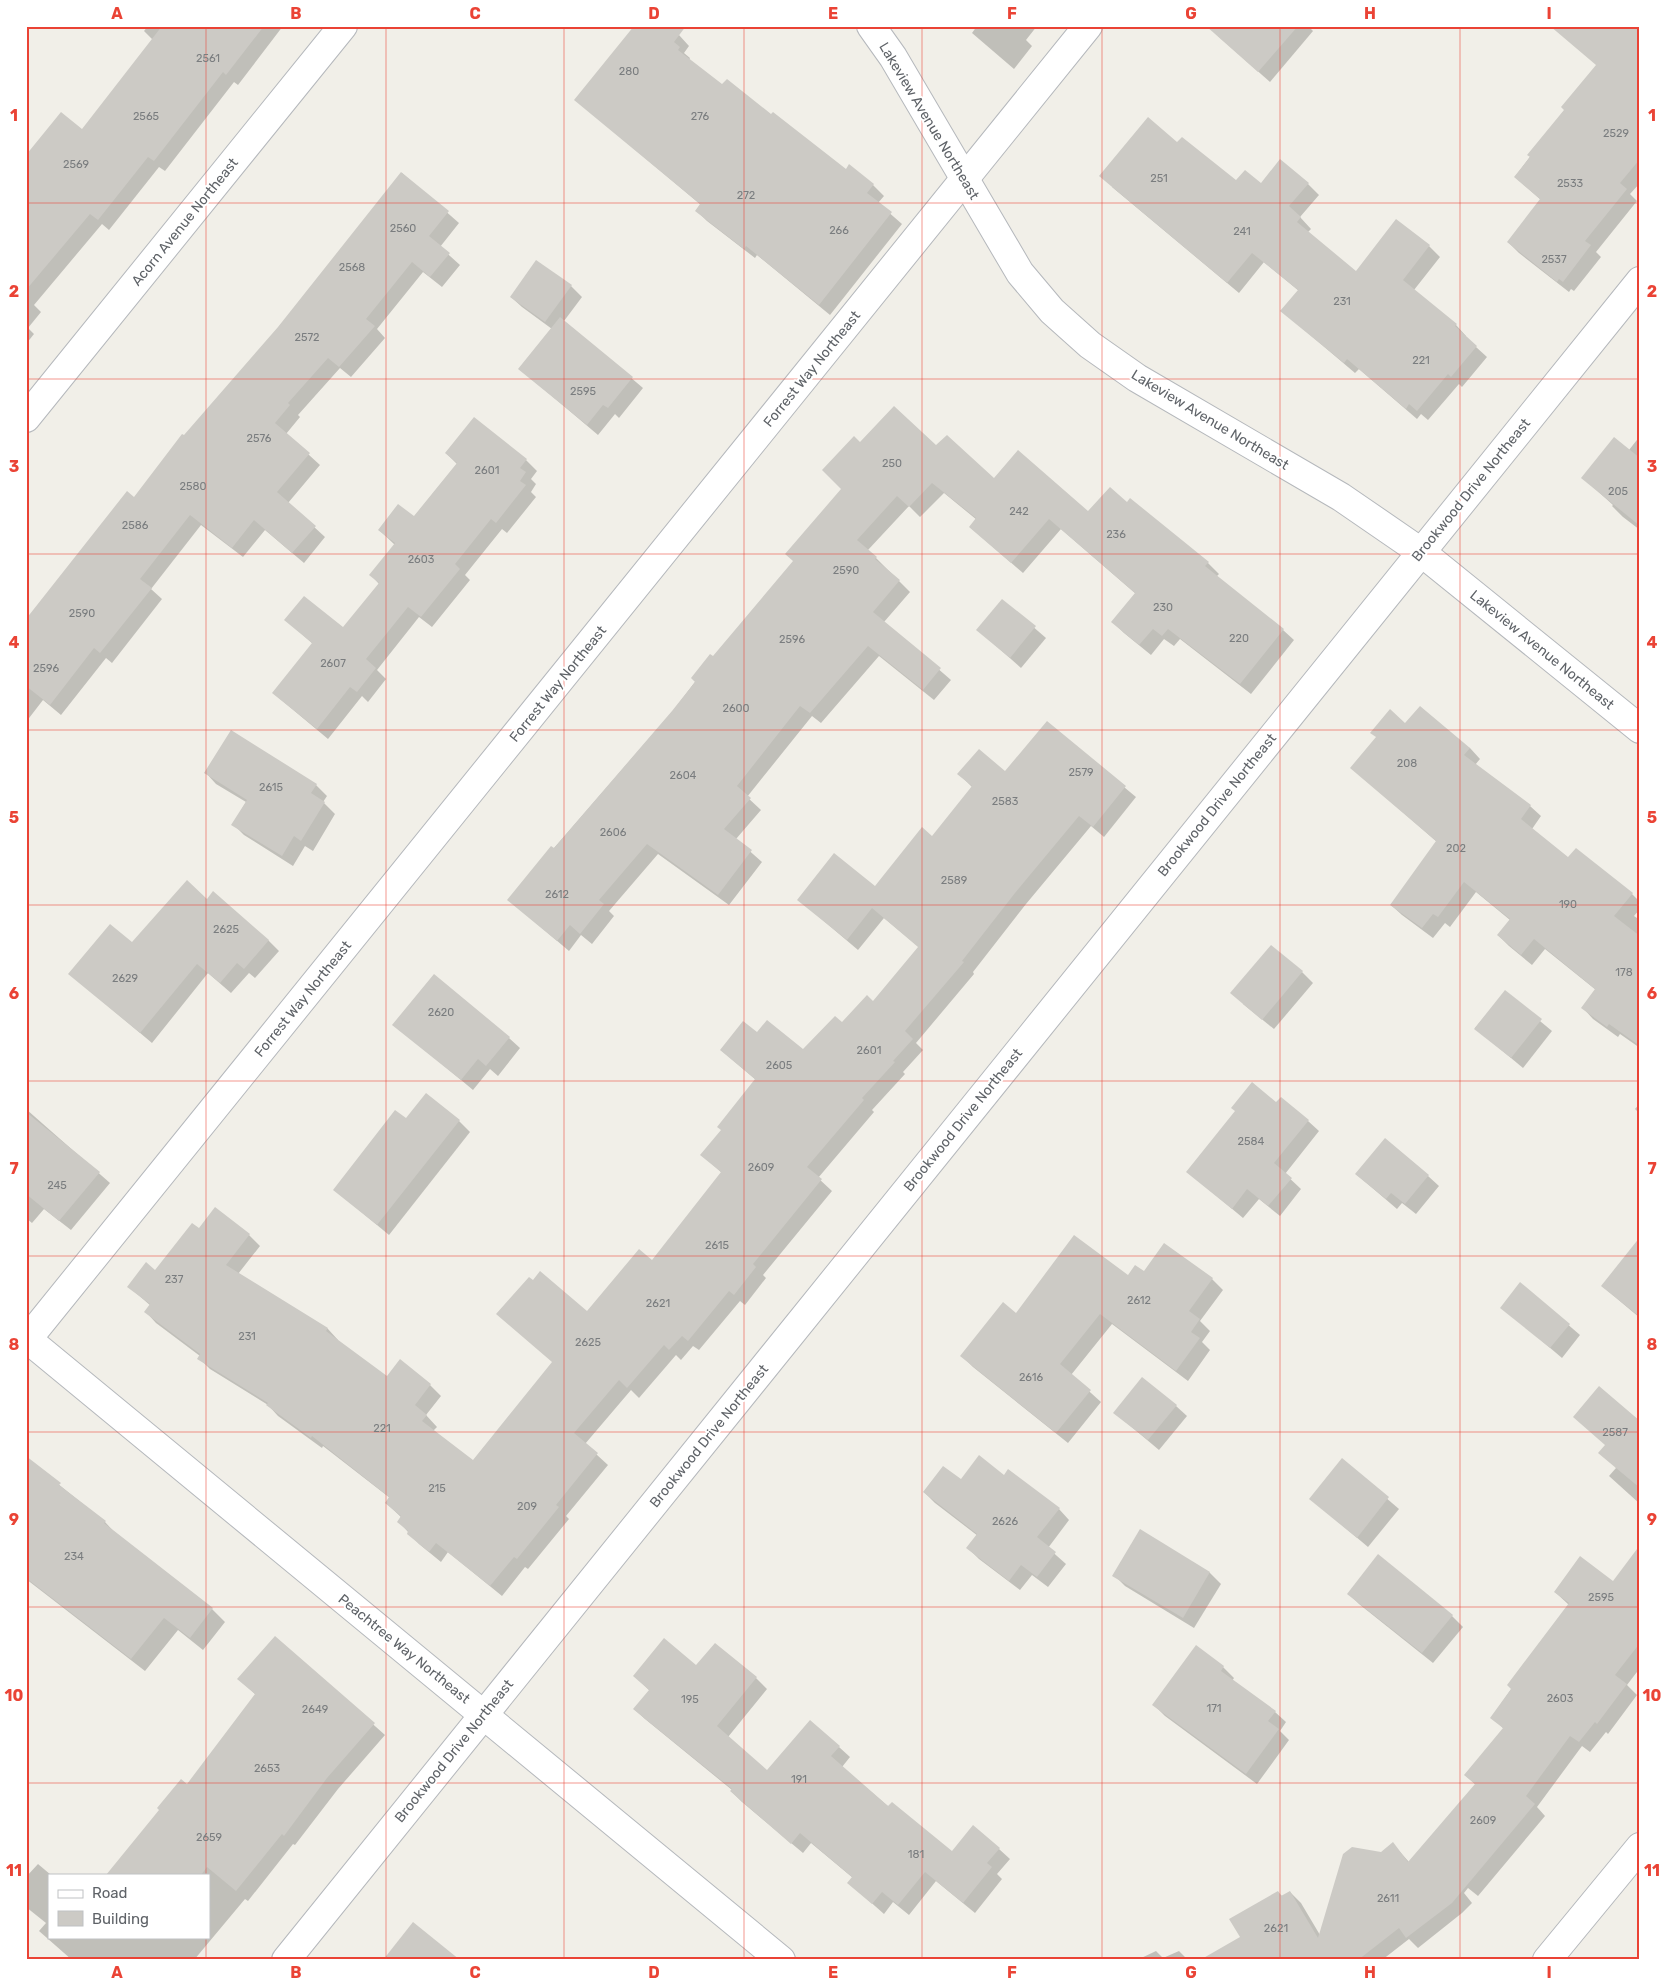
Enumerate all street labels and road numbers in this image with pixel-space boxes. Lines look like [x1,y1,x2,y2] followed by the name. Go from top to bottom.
[875,39,983,203] street label: Lakeview Avenue Northeast
[128,154,242,289] street label: Acorn Avenue Northeast
[760,307,864,431] street label: Forrest Way Northeast
[1128,366,1292,474] street label: Lakeview Avenue Northeast
[1408,415,1534,565] street label: Brookwood Drive Northeast
[1466,587,1618,714] street label: Lakeview Avenue Northeast
[506,622,610,746] street label: Forrest Way Northeast
[1154,730,1280,880] street label: Brookwood Drive Northeast
[251,937,355,1061] street label: Forrest Way Northeast
[900,1045,1026,1195] street label: Brookwood Drive Northeast
[646,1361,772,1511] street label: Brookwood Drive Northeast
[335,1591,474,1708] street label: Peachtree Way Northeast
[391,1676,517,1826] street label: Brookwood Drive Northeast

